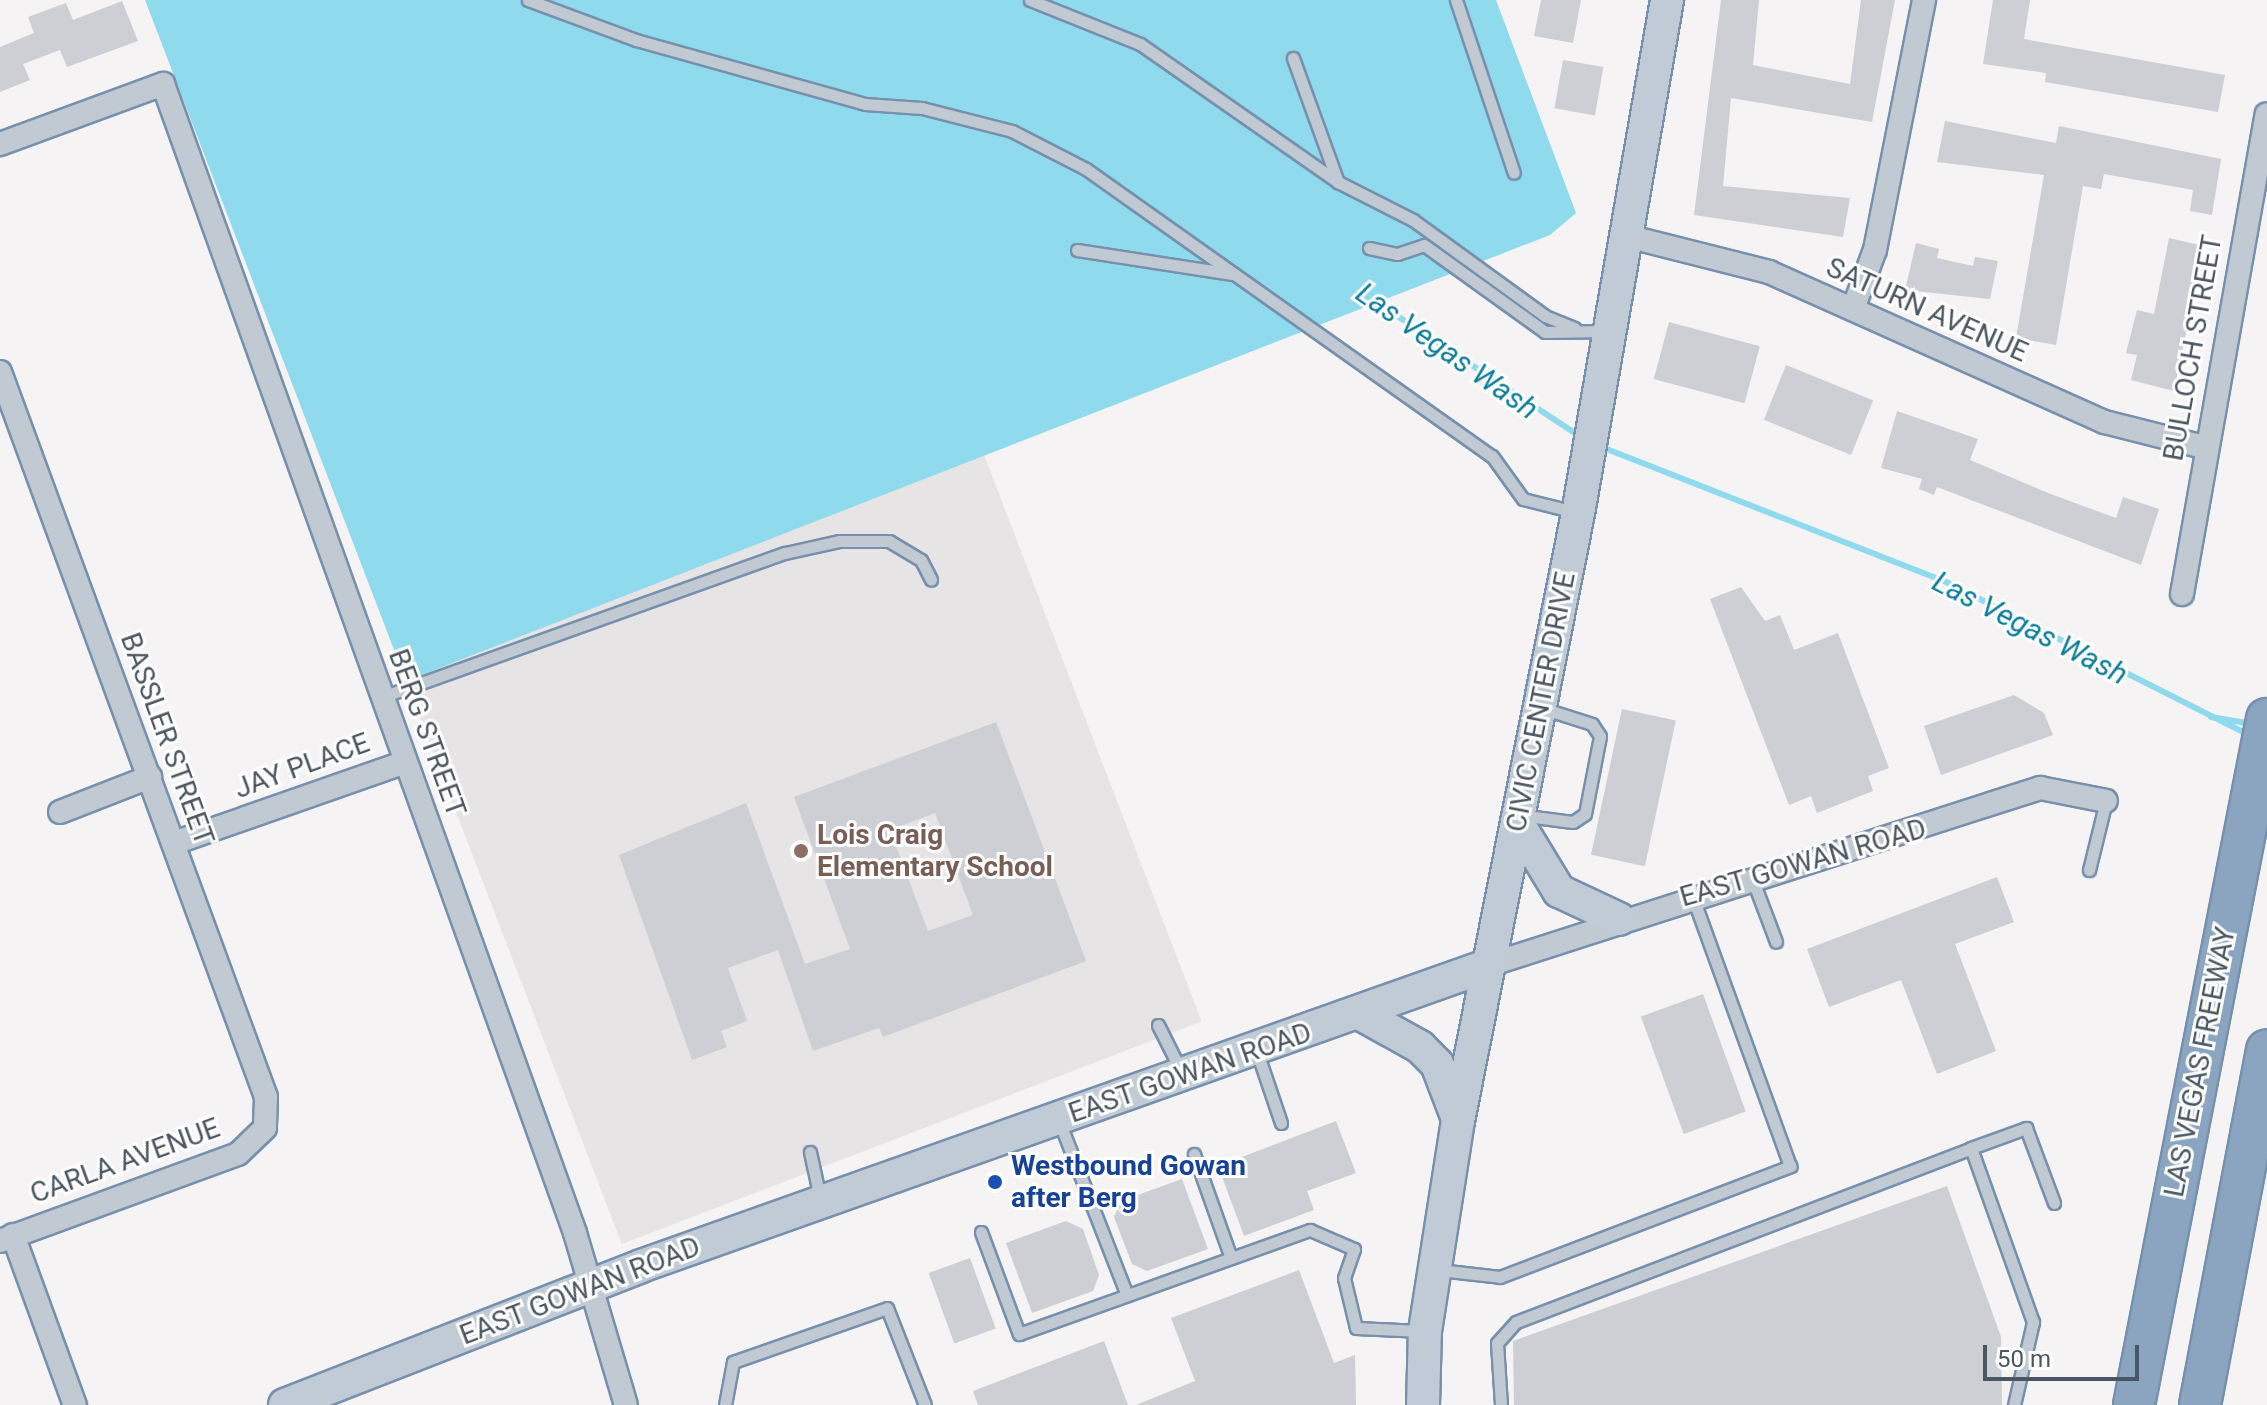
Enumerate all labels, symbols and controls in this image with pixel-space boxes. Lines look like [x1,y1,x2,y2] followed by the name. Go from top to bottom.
[2157,232,2229,464] street label: BULLOCH STREET
[1821,251,2033,369] street label: SATURN AVENUE
[1349,275,1545,427] water label: Las Vegas Wash
[1927,563,2133,693] water label: Las Vegas Wash
[1499,569,1583,835] street label: CIVIC CENTER DRIVE
[113,628,221,850] street label: BASSLER STREET
[381,645,473,821] street label: BERG STREET
[230,726,374,806] street label: JAY PLACE
[1676,812,1930,914] street label: EAST GOWAN ROAD
[817,818,1053,884] place label: Lois Craig Elementary School
[792,842,810,860] marker: Lois Craig Elementary School
[2157,924,2243,1200] street label: LAS VEGAS FREEWAY
[1064,1016,1316,1130] street label: EAST GOWAN ROAD
[26,1111,224,1211] street label: CARLA AVENUE
[1011,1149,1246,1215] place label: Westbound Gowan after Berg
[986,1173,1004,1191] marker: Westbound Gowan after Berg
[455,1230,705,1352] street label: EAST GOWAN ROAD
[1987,1329,2143,1379] scale bar
[1997,1345,2051,1373] text: 50 m

